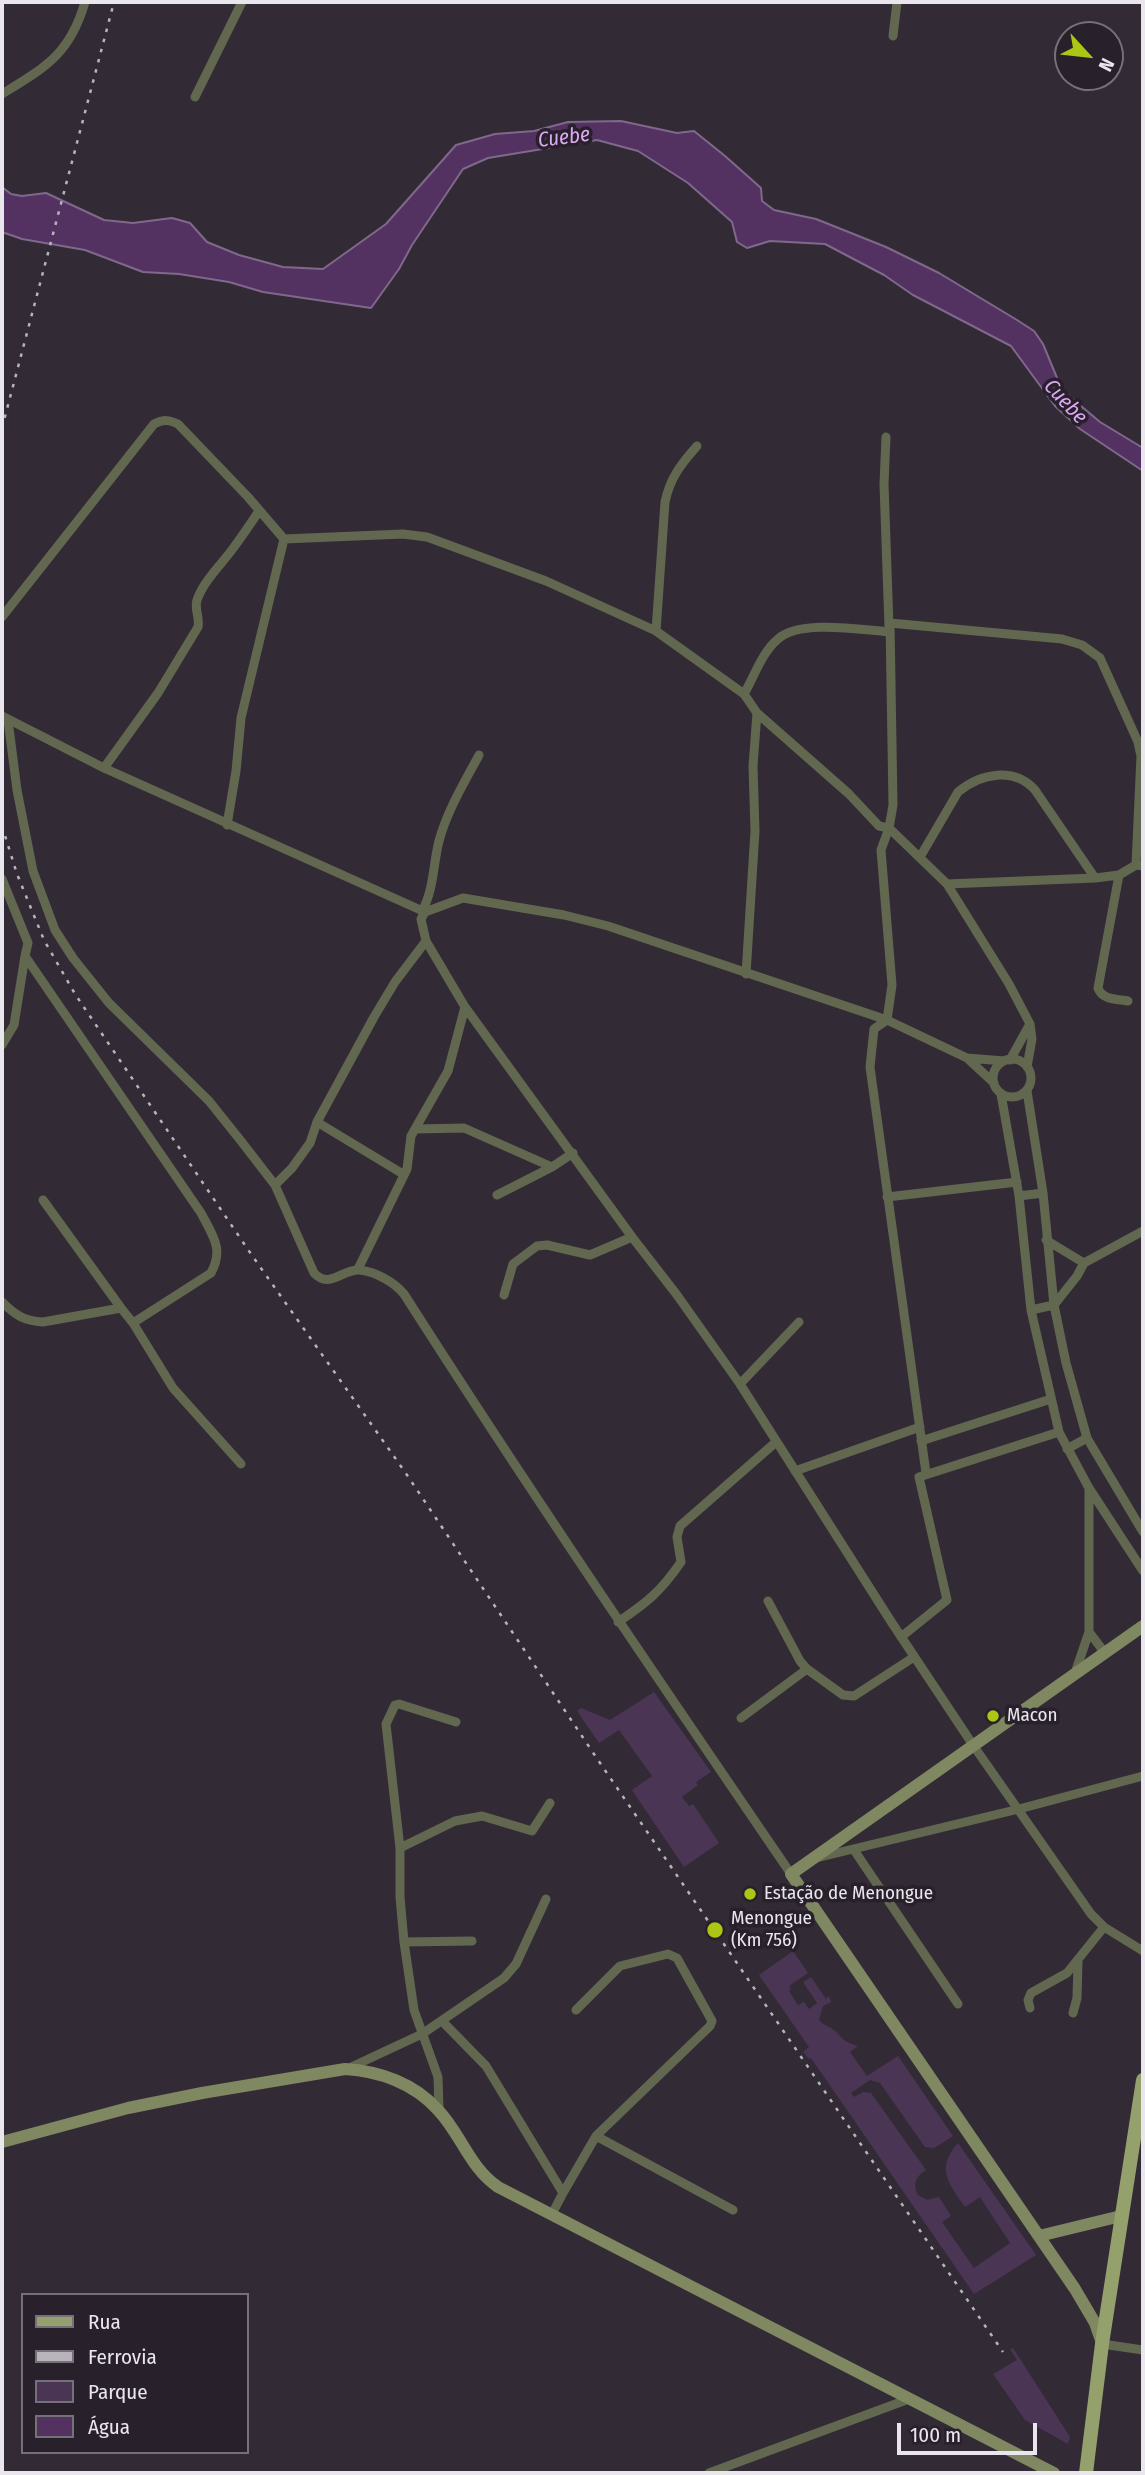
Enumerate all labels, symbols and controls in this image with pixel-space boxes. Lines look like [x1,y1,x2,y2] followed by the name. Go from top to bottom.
[1054,21,1124,91] north arrow
[1094,55,1119,75] text: N
[537,122,591,154] water label: Cuebe
[1038,374,1092,430] water label: Cuebe
[1007,1705,1058,1727] place label: Macon
[985,1708,1001,1724] marker: Macon
[764,1883,933,1905] place label: Estação de Menongue
[742,1886,758,1902] marker: Estação de Menongue
[731,1908,812,1952] place label: Menongue (Km 756)
[705,1920,725,1940] marker: Menongue (Km 756)
[21,2293,248,2454] legend
[88,2309,121,2335] text: Rua
[88,2344,157,2370] text: Ferrovia
[88,2379,148,2405] text: Parque
[900,2408,1040,2452] scale bar
[88,2414,130,2440] text: Água
[910,2422,961,2448] text: 100 m

